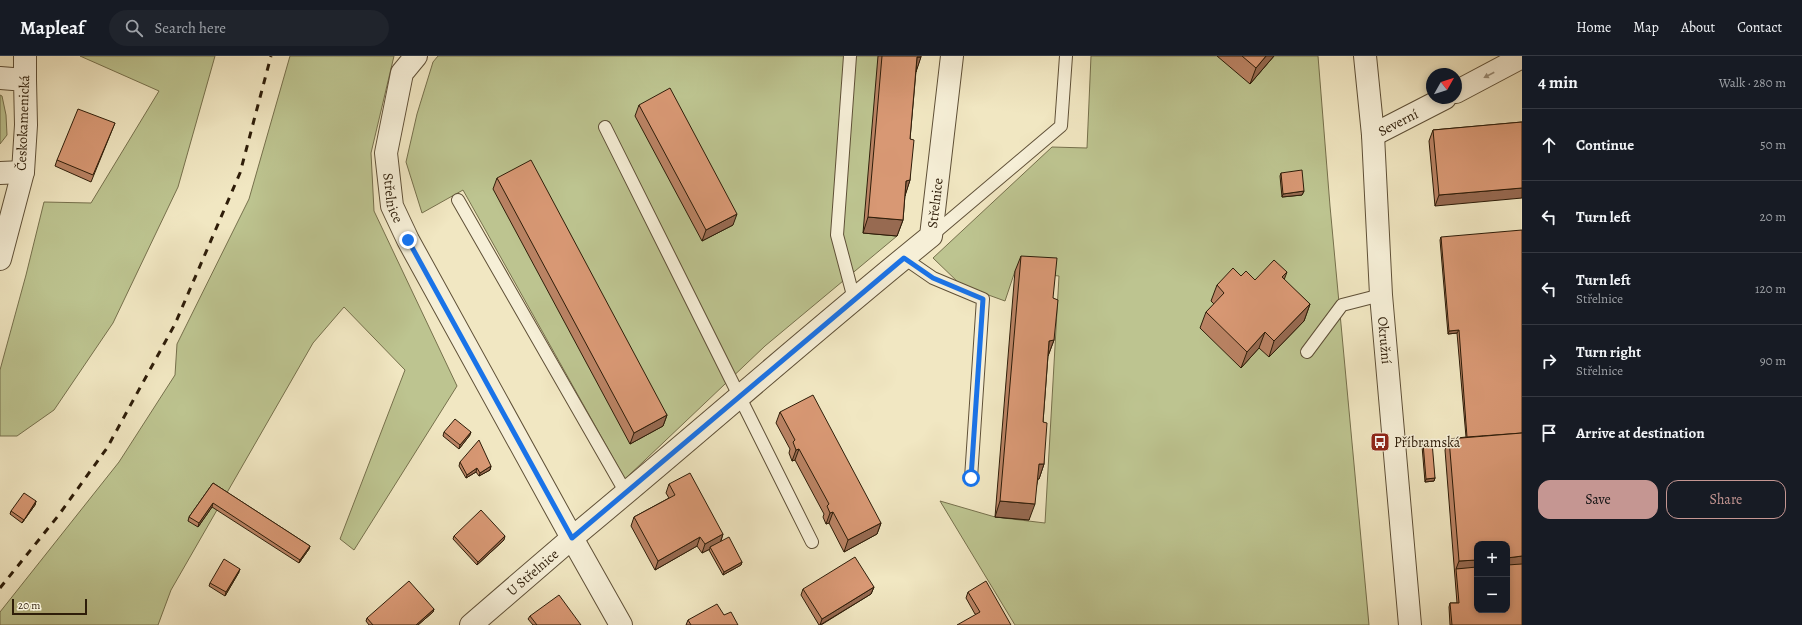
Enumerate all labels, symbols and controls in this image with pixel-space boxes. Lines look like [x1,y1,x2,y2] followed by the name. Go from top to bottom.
[109,10,389,46] search box
[20,15,85,41] text: Mapleaf
[123,17,145,39] icon: search
[155,18,226,38] text: Search here
[1576,18,1611,37] text: Home
[1633,18,1659,37] text: Map
[1681,18,1715,37] text: About
[1737,18,1782,37] text: Contact
[1426,68,1462,104] north arrow
[1483,71,1495,78] one-way arrow
[1538,71,1578,94] text: 4 min
[12,74,34,171] street label: Českokamenická
[1719,74,1786,91] text: Walk · 280 m
[1375,104,1421,140] street label: Severní
[1538,134,1560,156] icon: ahead
[1576,135,1634,155] text: Continue
[1760,136,1786,153] text: 50 m
[379,172,408,226] street label: Střelnice
[922,177,947,229] street label: Střelnice
[1538,206,1560,228] icon: left
[1576,207,1631,227] text: Turn left
[1760,208,1786,225] text: 20 m
[399,231,417,249] route end
[1576,270,1631,290] text: Turn left
[1538,278,1560,300] icon: left
[1755,280,1786,297] text: 120 m
[1576,290,1623,307] text: Střelnice
[1373,316,1397,365] street label: Okružní
[1576,342,1641,362] text: Turn right
[1538,350,1560,372] icon: right
[1760,352,1786,369] text: 90 m
[1576,362,1623,379] text: Střelnice
[1538,422,1560,444] icon: arrive
[1576,423,1705,443] text: Arrive at destination
[1369,431,1391,453] bus stop icon: Příbramská
[1394,433,1461,452] place label: Příbramská
[962,469,980,487] route start
[1538,480,1658,519] button: Save
[1666,480,1786,519] button: Share
[1474,541,1510,613] map controls
[1474,541,1510,577] button: +
[502,544,562,600] street label: U Střelnice
[1474,577,1510,613] button: −
[12,597,87,616] scale bar
[18,598,40,613] text: 20 m

